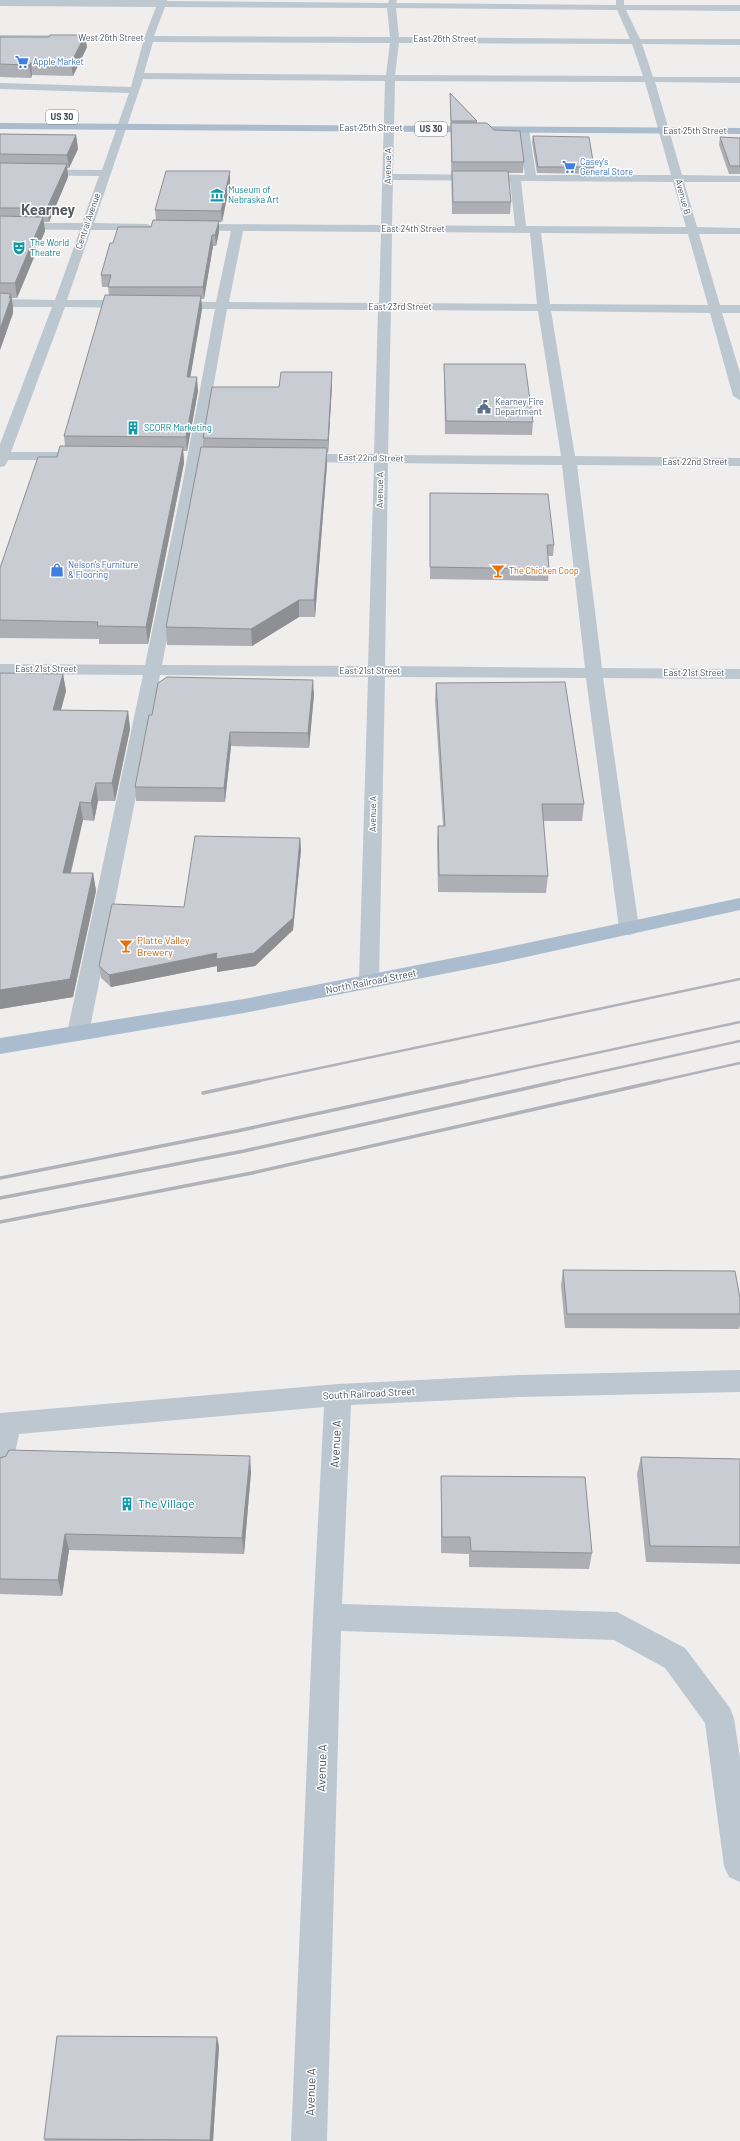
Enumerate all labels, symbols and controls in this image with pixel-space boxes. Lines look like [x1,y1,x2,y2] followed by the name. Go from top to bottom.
[78,32,144,43] street label: West 26th Street
[413,33,477,44] street label: East 26th Street
[14,54,30,70] supermarket icon: Apple Market
[33,56,84,67] place label: Apple Market
[46,110,78,124] road number: US 30
[339,122,403,133] street label: East 25th Street
[415,122,447,136] road number: US 30
[663,125,727,136] street label: East 25th Street
[382,147,393,184] street label: Avenue A
[580,156,633,177] place label: Casey's General Store
[561,159,577,175] supermarket icon: Casey's General Store
[674,178,693,216] street label: Avenue B
[228,184,279,205] place label: Museum of Nebraska Art
[209,187,225,203] museum icon: Museum of Nebraska Art
[73,191,102,250] street label: Central Avenue
[21,200,75,218] district label: Kearney
[381,223,445,234] street label: East 24th Street
[30,237,69,258] place label: The World Theatre
[11,240,27,256] theatre icon: The World Theatre
[368,301,432,312] street label: East 23rd Street
[495,396,544,417] place label: Kearney Fire Department
[476,399,492,415] public building icon: Kearney Fire Department
[125,420,141,436] building icon: SCORR Marketing
[144,422,212,433] place label: SCORR Marketing
[338,451,404,464] street label: East 22nd Street
[662,456,728,467] street label: East 22nd Street
[374,471,385,508] street label: Avenue A
[68,559,138,580] place label: Nelson's Furniture & Flooring
[49,562,65,578] shop icon: Nelson's Furniture & Flooring
[490,563,506,579] bar icon: The Chicken Coop
[509,565,579,576] place label: The Chicken Coop
[15,663,77,674] street label: East 21st Street
[339,665,401,676] street label: East 21st Street
[663,667,725,678] street label: East 21st Street
[367,795,378,832] street label: Avenue A
[137,934,190,958] place label: Platte Valley Brewery
[118,938,134,954] bar icon: Platte Valley Brewery
[325,966,418,996] street label: North Railroad Street
[322,1385,416,1401] street label: South Railroad Street
[327,1420,343,1468] street label: Avenue A
[119,1496,135,1512] building icon: The Village
[138,1496,195,1510] place label: The Village
[313,1744,329,1792] street label: Avenue A
[302,2068,318,2116] street label: Avenue A

